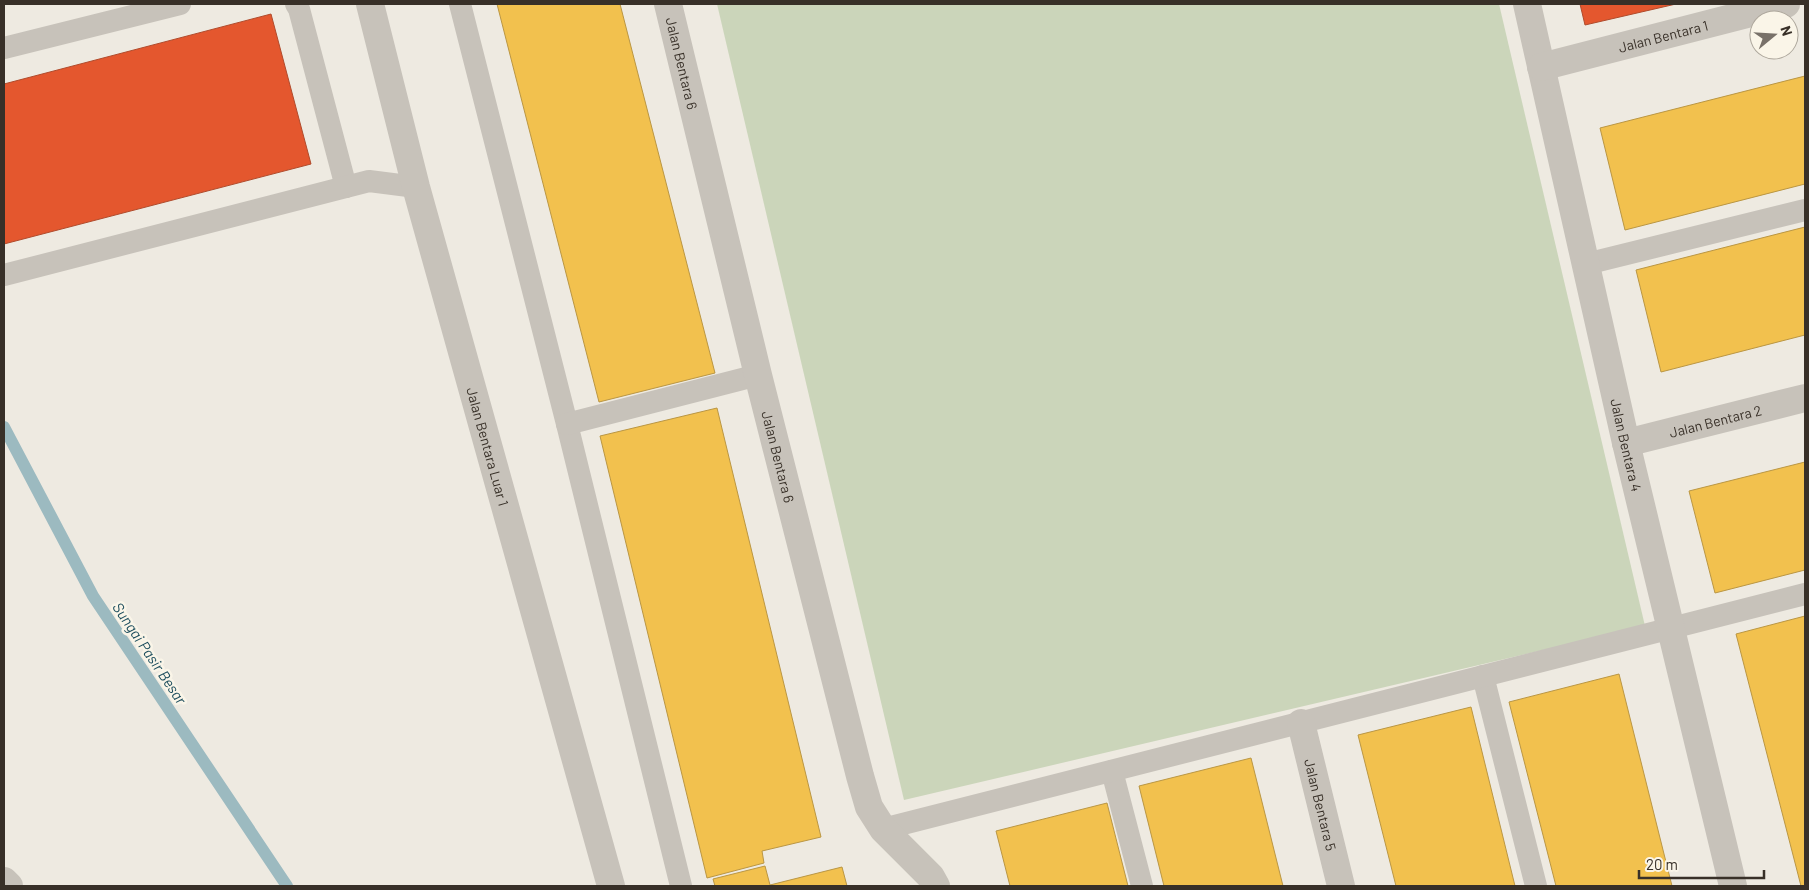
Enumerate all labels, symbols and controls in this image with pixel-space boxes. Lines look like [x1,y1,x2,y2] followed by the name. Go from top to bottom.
[1749,10,1799,60] north arrow
[663,15,702,111] street label: Jalan Bentara 6
[1616,16,1710,55] street label: Jalan Bentara 1
[1777,24,1796,38] text: N
[464,385,513,508] street label: Jalan Bentara Luar 1
[1608,397,1646,493] street label: Jalan Bentara 4
[1667,401,1763,440] street label: Jalan Bentara 2
[759,409,799,504] street label: Jalan Bentara 6
[109,599,191,708] water label: Sungai Pasir Besar
[1302,757,1341,852] street label: Jalan Bentara 5
[1639,848,1764,880] scale bar
[1646,855,1678,873] text: 20 m

